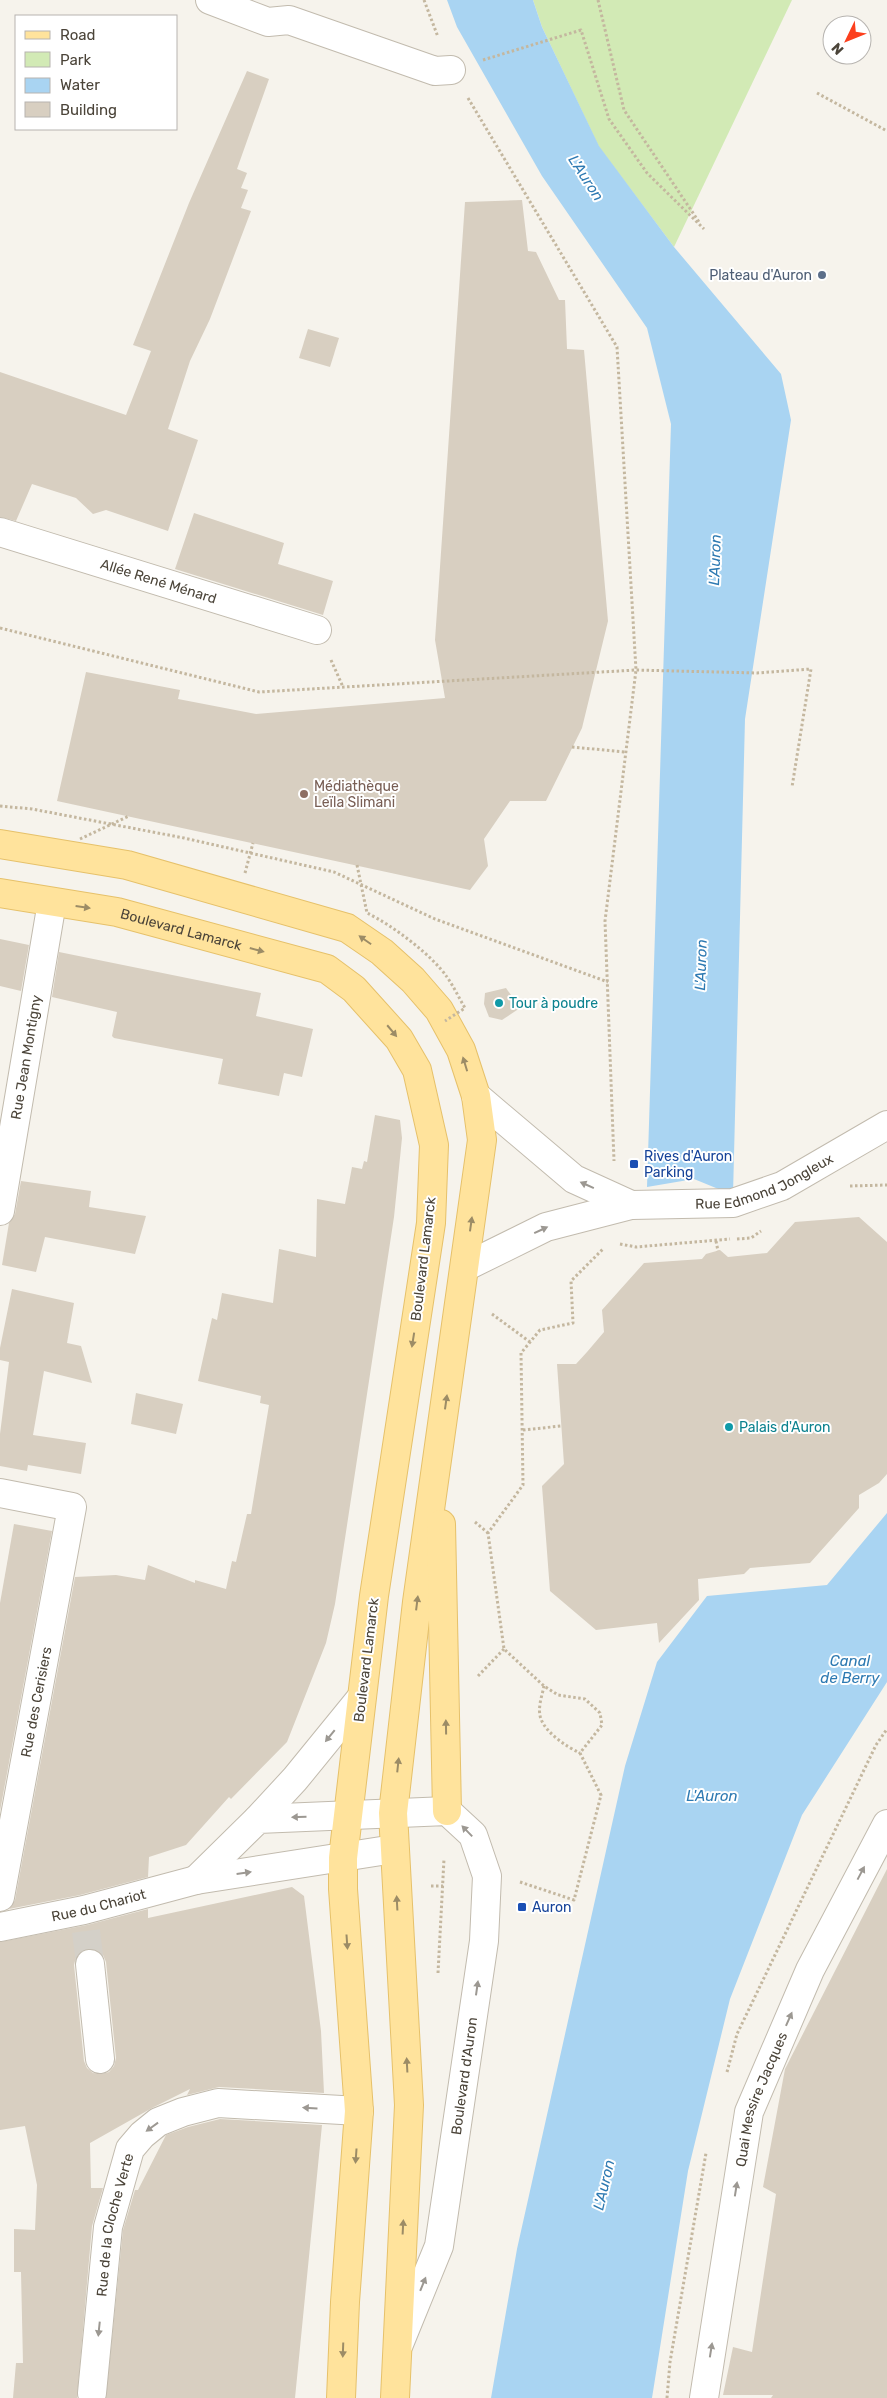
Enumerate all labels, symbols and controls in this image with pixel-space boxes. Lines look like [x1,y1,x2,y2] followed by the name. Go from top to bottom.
[15,15,178,130] legend
[822,15,872,65] north arrow
[60,26,96,44] text: Road
[828,39,848,58] text: N
[60,51,91,69] text: Park
[60,76,100,94] text: Water
[60,101,117,119] text: Building
[564,152,608,204] water label: L'Auron
[709,267,812,284] place label: Plateau d'Auron
[816,269,828,281] marker: Plateau d'Auron
[705,534,725,586] water label: L'Auron
[98,556,219,607] street label: Allée René Ménard
[314,778,399,811] place label: Médiathèque Leïla Slimani
[298,788,310,800] marker: Médiathèque Leïla Slimani
[75,903,91,911] one-way arrow
[118,905,244,955] street label: Boulevard Lamarck
[358,935,372,945] one-way arrow
[691,939,711,991] water label: L'Auron
[250,946,265,954] one-way arrow
[8,993,45,1121] street label: Rue Jean Montigny
[509,995,598,1012] place label: Tour à poudre
[493,997,505,1009] marker: Tour à poudre
[386,1024,398,1036] one-way arrow
[461,1056,469,1071] one-way arrow
[644,1148,732,1181] place label: Rives d'Auron Parking
[695,1150,837,1213] street label: Rue Edmond Jongleux
[628,1158,640,1170] marker: Rives d'Auron Parking
[580,1181,594,1189] one-way arrow
[407,1195,440,1322] street label: Boulevard Lamarck
[467,1215,475,1231] one-way arrow
[534,1226,548,1234] one-way arrow
[409,1332,417,1348] one-way arrow
[442,1394,450,1410] one-way arrow
[739,1419,831,1436] place label: Palais d'Auron
[723,1421,735,1433] marker: Palais d'Auron
[413,1595,421,1611] one-way arrow
[350,1596,383,1723] street label: Boulevard Lamarck
[17,1645,56,1759] street label: Rue des Cerisiers
[820,1652,880,1687] water label: Canal de Berry
[442,1719,450,1735] one-way arrow
[324,1729,335,1742] one-way arrow
[395,1757,403,1773] one-way arrow
[686,1787,738,1805] water label: L'Auron
[291,1813,307,1821] one-way arrow
[461,1825,473,1837] one-way arrow
[857,1866,865,1880] one-way arrow
[236,1868,252,1876] one-way arrow
[50,1886,148,1925] street label: Rue du Chariot
[393,1894,401,1910] one-way arrow
[532,1899,571,1916] place label: Auron
[516,1901,528,1913] marker: Auron
[343,1934,351,1950] one-way arrow
[473,1980,481,1996] one-way arrow
[786,2012,794,2026] one-way arrow
[448,2016,481,2136] street label: Boulevard d'Auron
[732,2030,791,2168] street label: Quai Messire Jacques
[402,2057,410,2073] one-way arrow
[302,2104,318,2112] one-way arrow
[146,2122,159,2132] one-way arrow
[351,2148,359,2164] one-way arrow
[93,2151,137,2297] street label: Rue de la Cloche Verte
[589,2158,619,2212] water label: L'Auron
[733,2181,741,2197] one-way arrow
[400,2219,408,2235] one-way arrow
[420,2277,427,2292] one-way arrow
[94,2321,102,2337] one-way arrow
[708,2341,716,2357] one-way arrow
[339,2342,347,2358] one-way arrow

